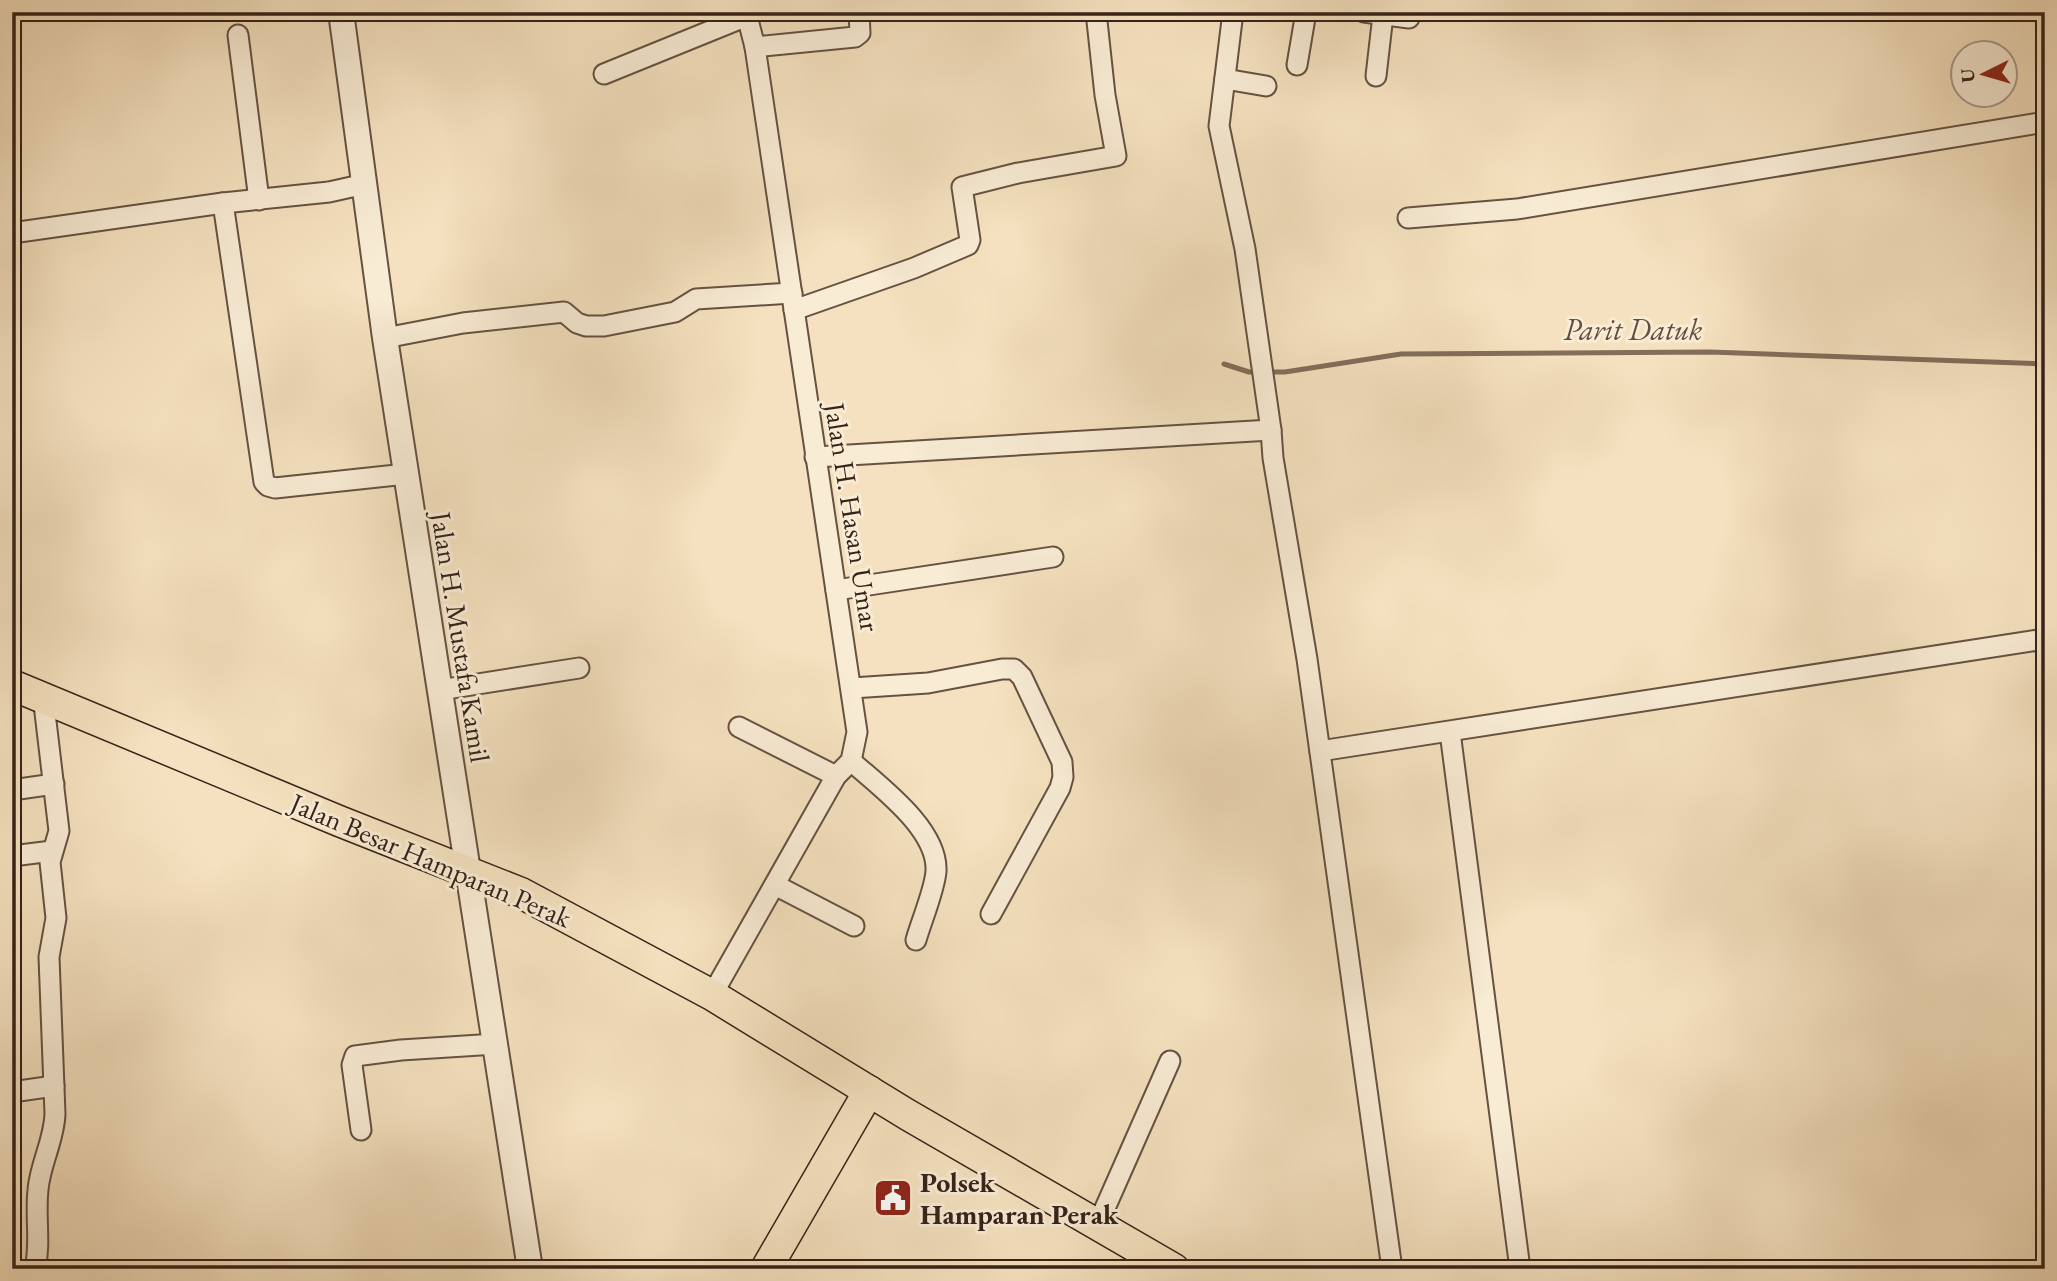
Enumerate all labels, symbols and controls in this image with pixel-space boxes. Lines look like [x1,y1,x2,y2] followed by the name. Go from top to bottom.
[1948,38,2018,108] north arrow
[1954,67,1981,84] text: U
[1564,310,1703,349] water label: Parit Datuk
[817,398,889,635] street label: Jalan H. Hasan Umar
[423,507,499,765] street label: Jalan H. Mustafa Kamil
[283,784,578,936] street label: Jalan Besar Hamparan Perak
[920,1164,1119,1232] place label: Polsek Hamparan Perak
[872,1177,914,1219] public building icon: Polsek Hamparan Perak

